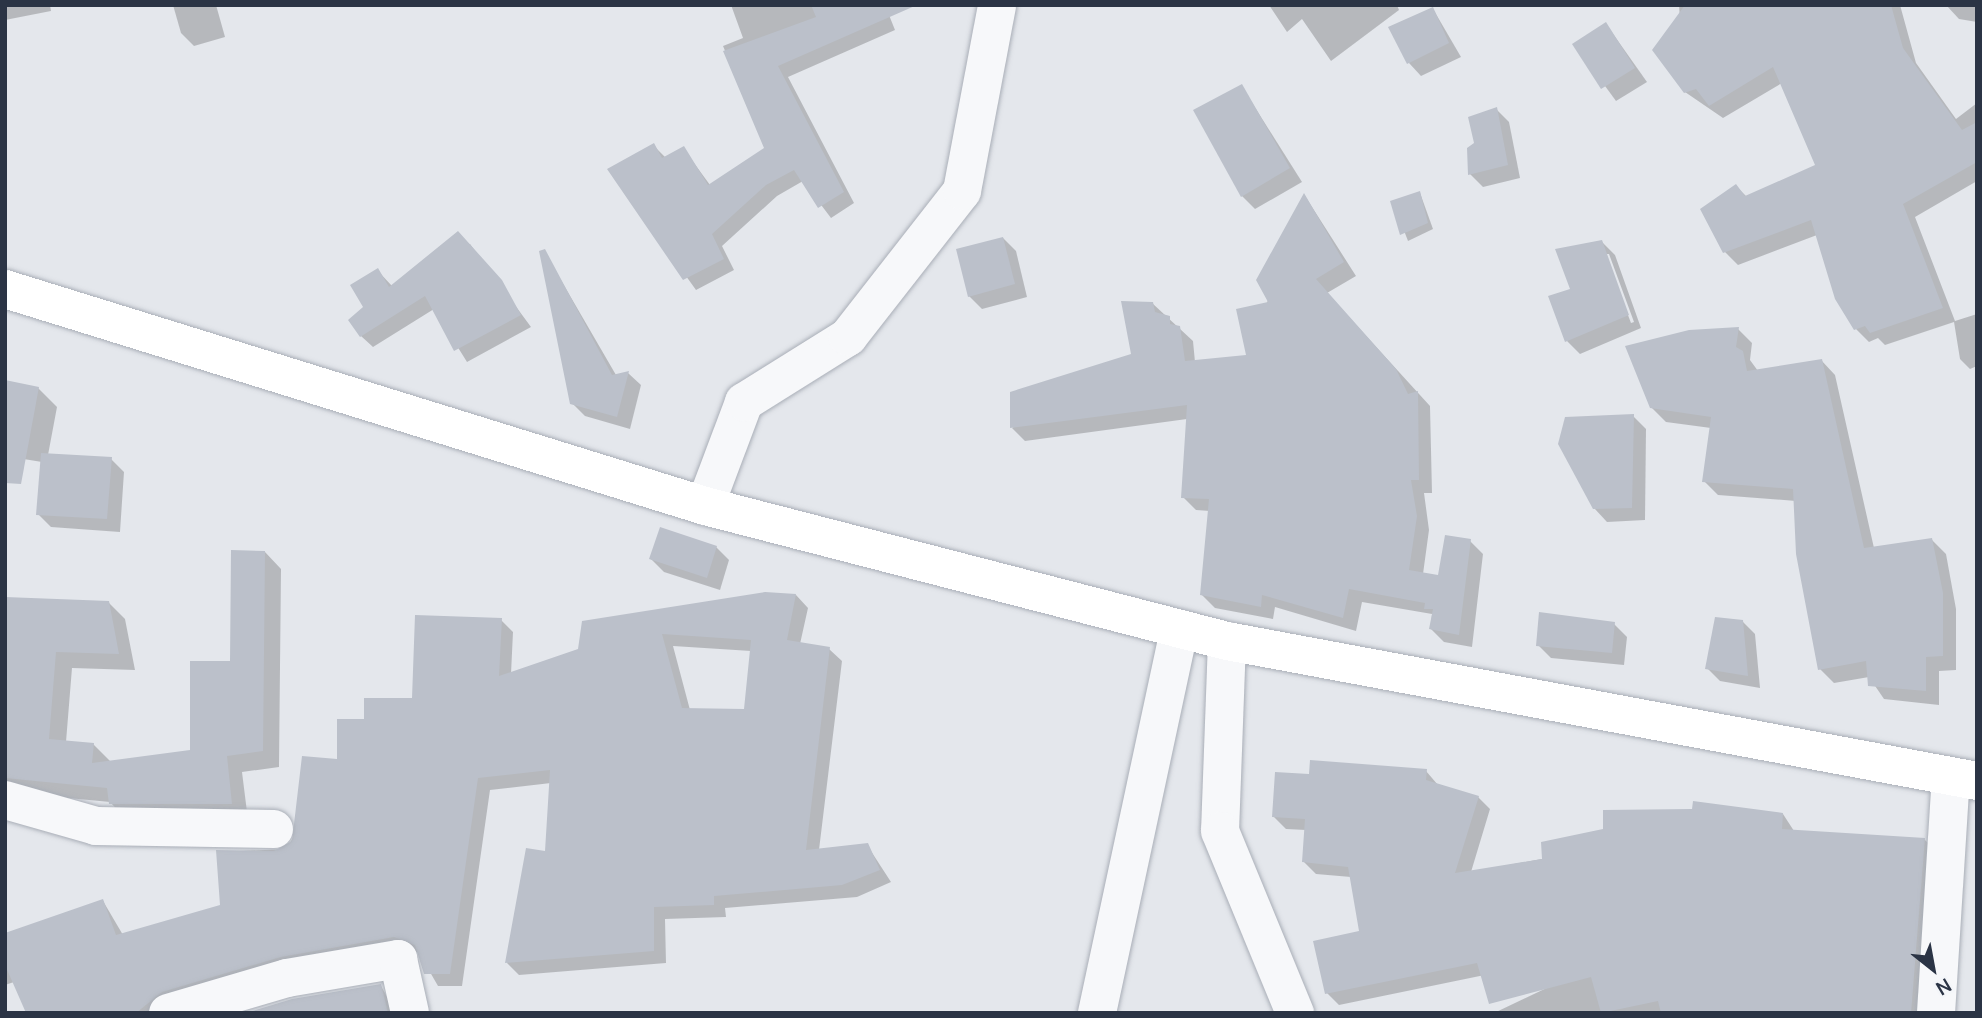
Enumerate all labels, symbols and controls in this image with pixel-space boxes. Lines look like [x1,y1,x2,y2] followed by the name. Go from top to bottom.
[1898,934,1968,1004] north arrow
[1931,972,1956,1002] text: N

